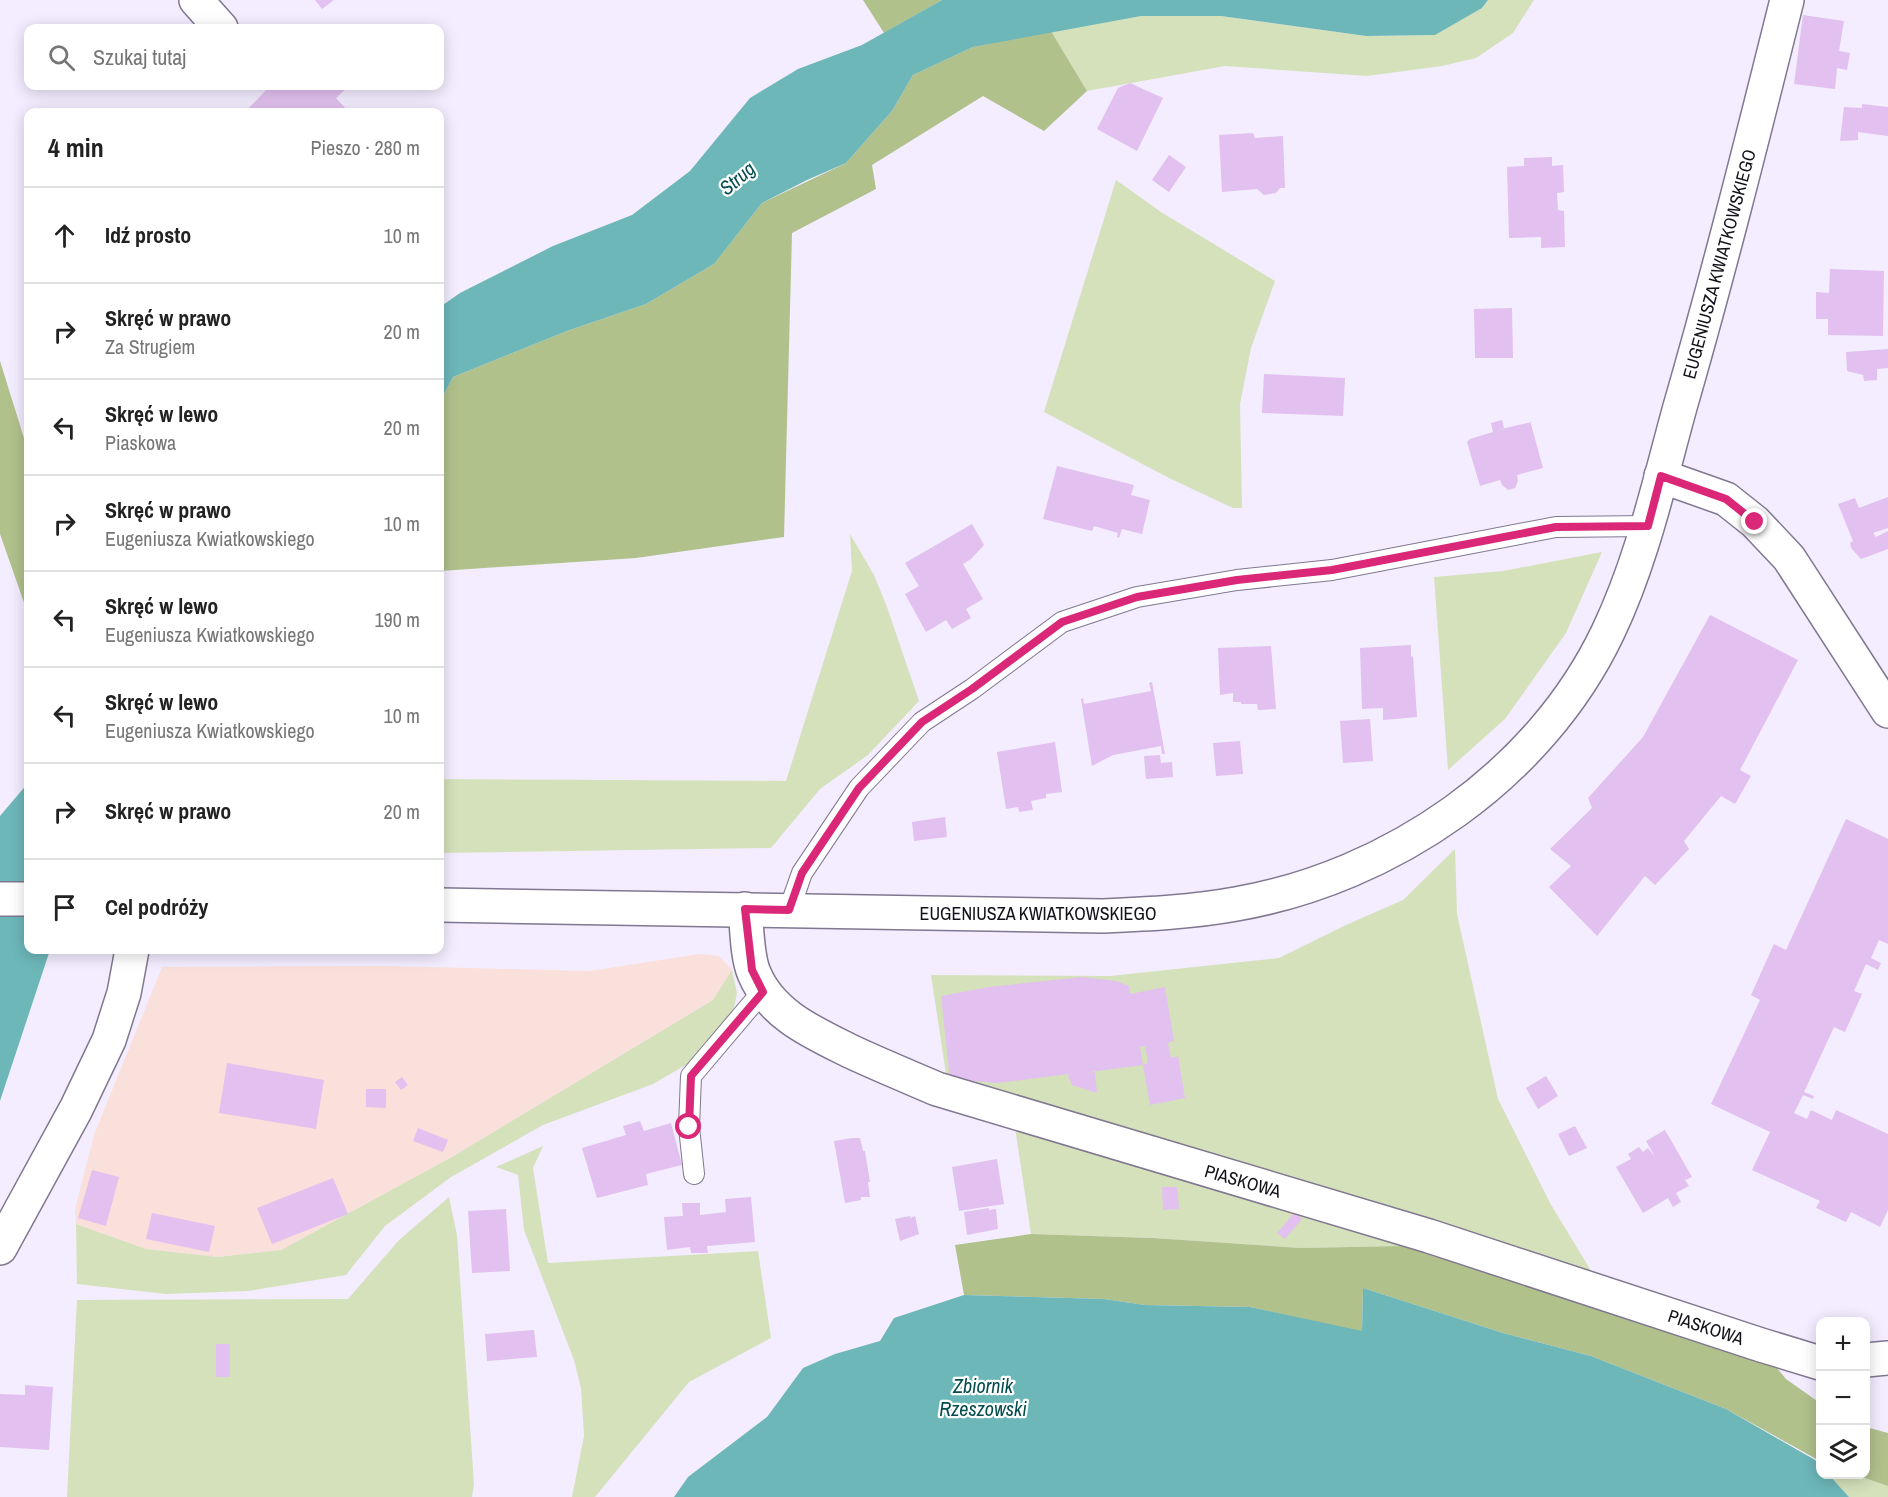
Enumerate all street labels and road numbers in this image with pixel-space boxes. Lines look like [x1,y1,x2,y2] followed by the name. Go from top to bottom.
[1676,146,1762,382] street label: EUGENIUSZA KWIATKOWSKIEGO
[920,901,1156,926] street label: EUGENIUSZA KWIATKOWSKIEGO
[1202,1158,1284,1204] street label: PIASKOWA
[1665,1303,1747,1351] street label: PIASKOWA

